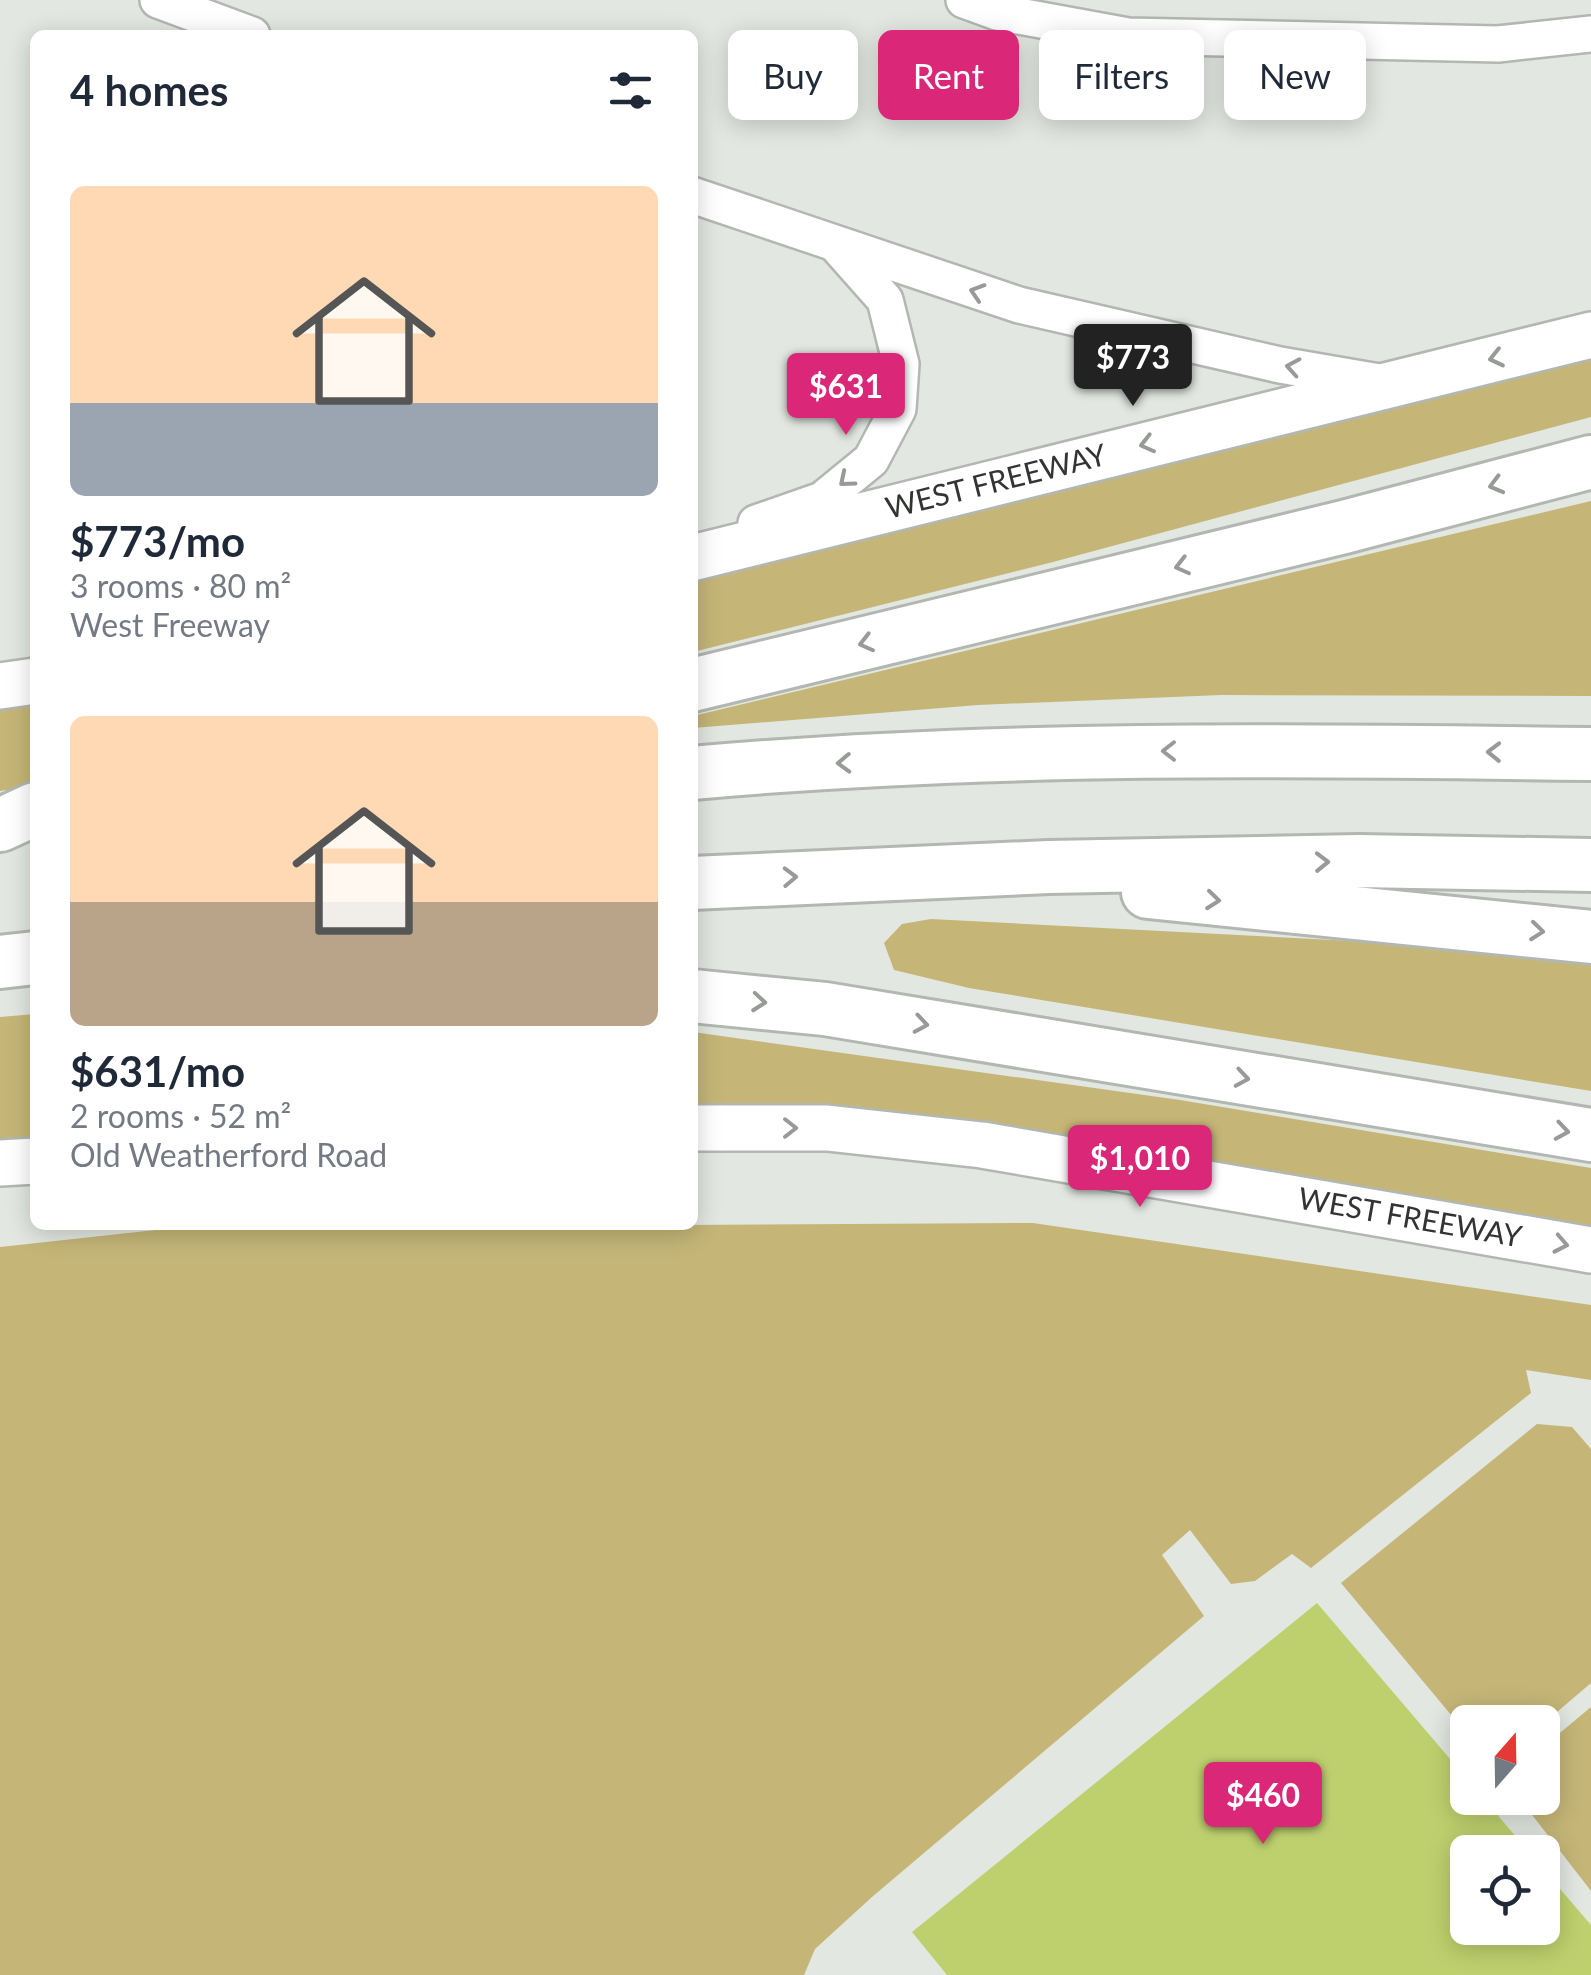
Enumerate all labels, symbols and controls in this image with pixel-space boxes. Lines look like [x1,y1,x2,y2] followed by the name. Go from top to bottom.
[728,30,858,120] chip: Buy
[878,30,1019,120] chip: Rent
[1039,30,1204,120] chip: Filters
[1224,30,1366,120] chip: New
[603,63,658,118] icon: filters
[70,65,228,115] text: 4 homes
[274,251,454,431] icon: home
[969,283,986,303] one-way arrow
[1074,324,1192,409] pin: $773
[1096,337,1170,376] text: $773
[1488,346,1505,367] one-way arrow
[787,353,905,438] pin: $631
[1285,357,1301,378] one-way arrow
[809,366,883,405] text: $631
[1139,432,1156,453] one-way arrow
[881,435,1110,525] street label: WEST FREEWAY
[840,468,858,486] one-way arrow
[1488,473,1505,494] one-way arrow
[70,516,245,566] text: $773/mo
[1174,555,1191,576] one-way arrow
[70,566,291,605] text: 3 rooms · 80 m²
[70,605,270,644] text: West Freeway
[858,631,875,652] one-way arrow
[1160,740,1176,762] one-way arrow
[1485,742,1501,763] one-way arrow
[835,752,851,773] one-way arrow
[274,781,454,961] icon: home
[1314,851,1330,873] one-way arrow
[782,867,798,888] one-way arrow
[1206,888,1222,910] one-way arrow
[1529,920,1545,942] one-way arrow
[751,991,767,1013] one-way arrow
[913,1013,929,1034] one-way arrow
[70,1046,245,1096] text: $631/mo
[1233,1066,1250,1087] one-way arrow
[70,1096,291,1135] text: 2 rooms · 52 m²
[782,1117,798,1138] one-way arrow
[1554,1120,1571,1141] one-way arrow
[1059,1125,1221,1210] pin: $1,010
[70,1135,387,1174] text: Old Weatherford Road
[1090,1138,1190,1177] text: $1,010
[1296,1179,1525,1253] street label: WEST FREEWAY
[1552,1233,1569,1254] one-way arrow
[1450,1705,1560,1815] north arrow
[1450,1705,1560,1945] map controls
[1204,1762,1322,1847] pin: $460
[1226,1775,1300,1814] text: $460
[1450,1835,1560,1945] button: locate

